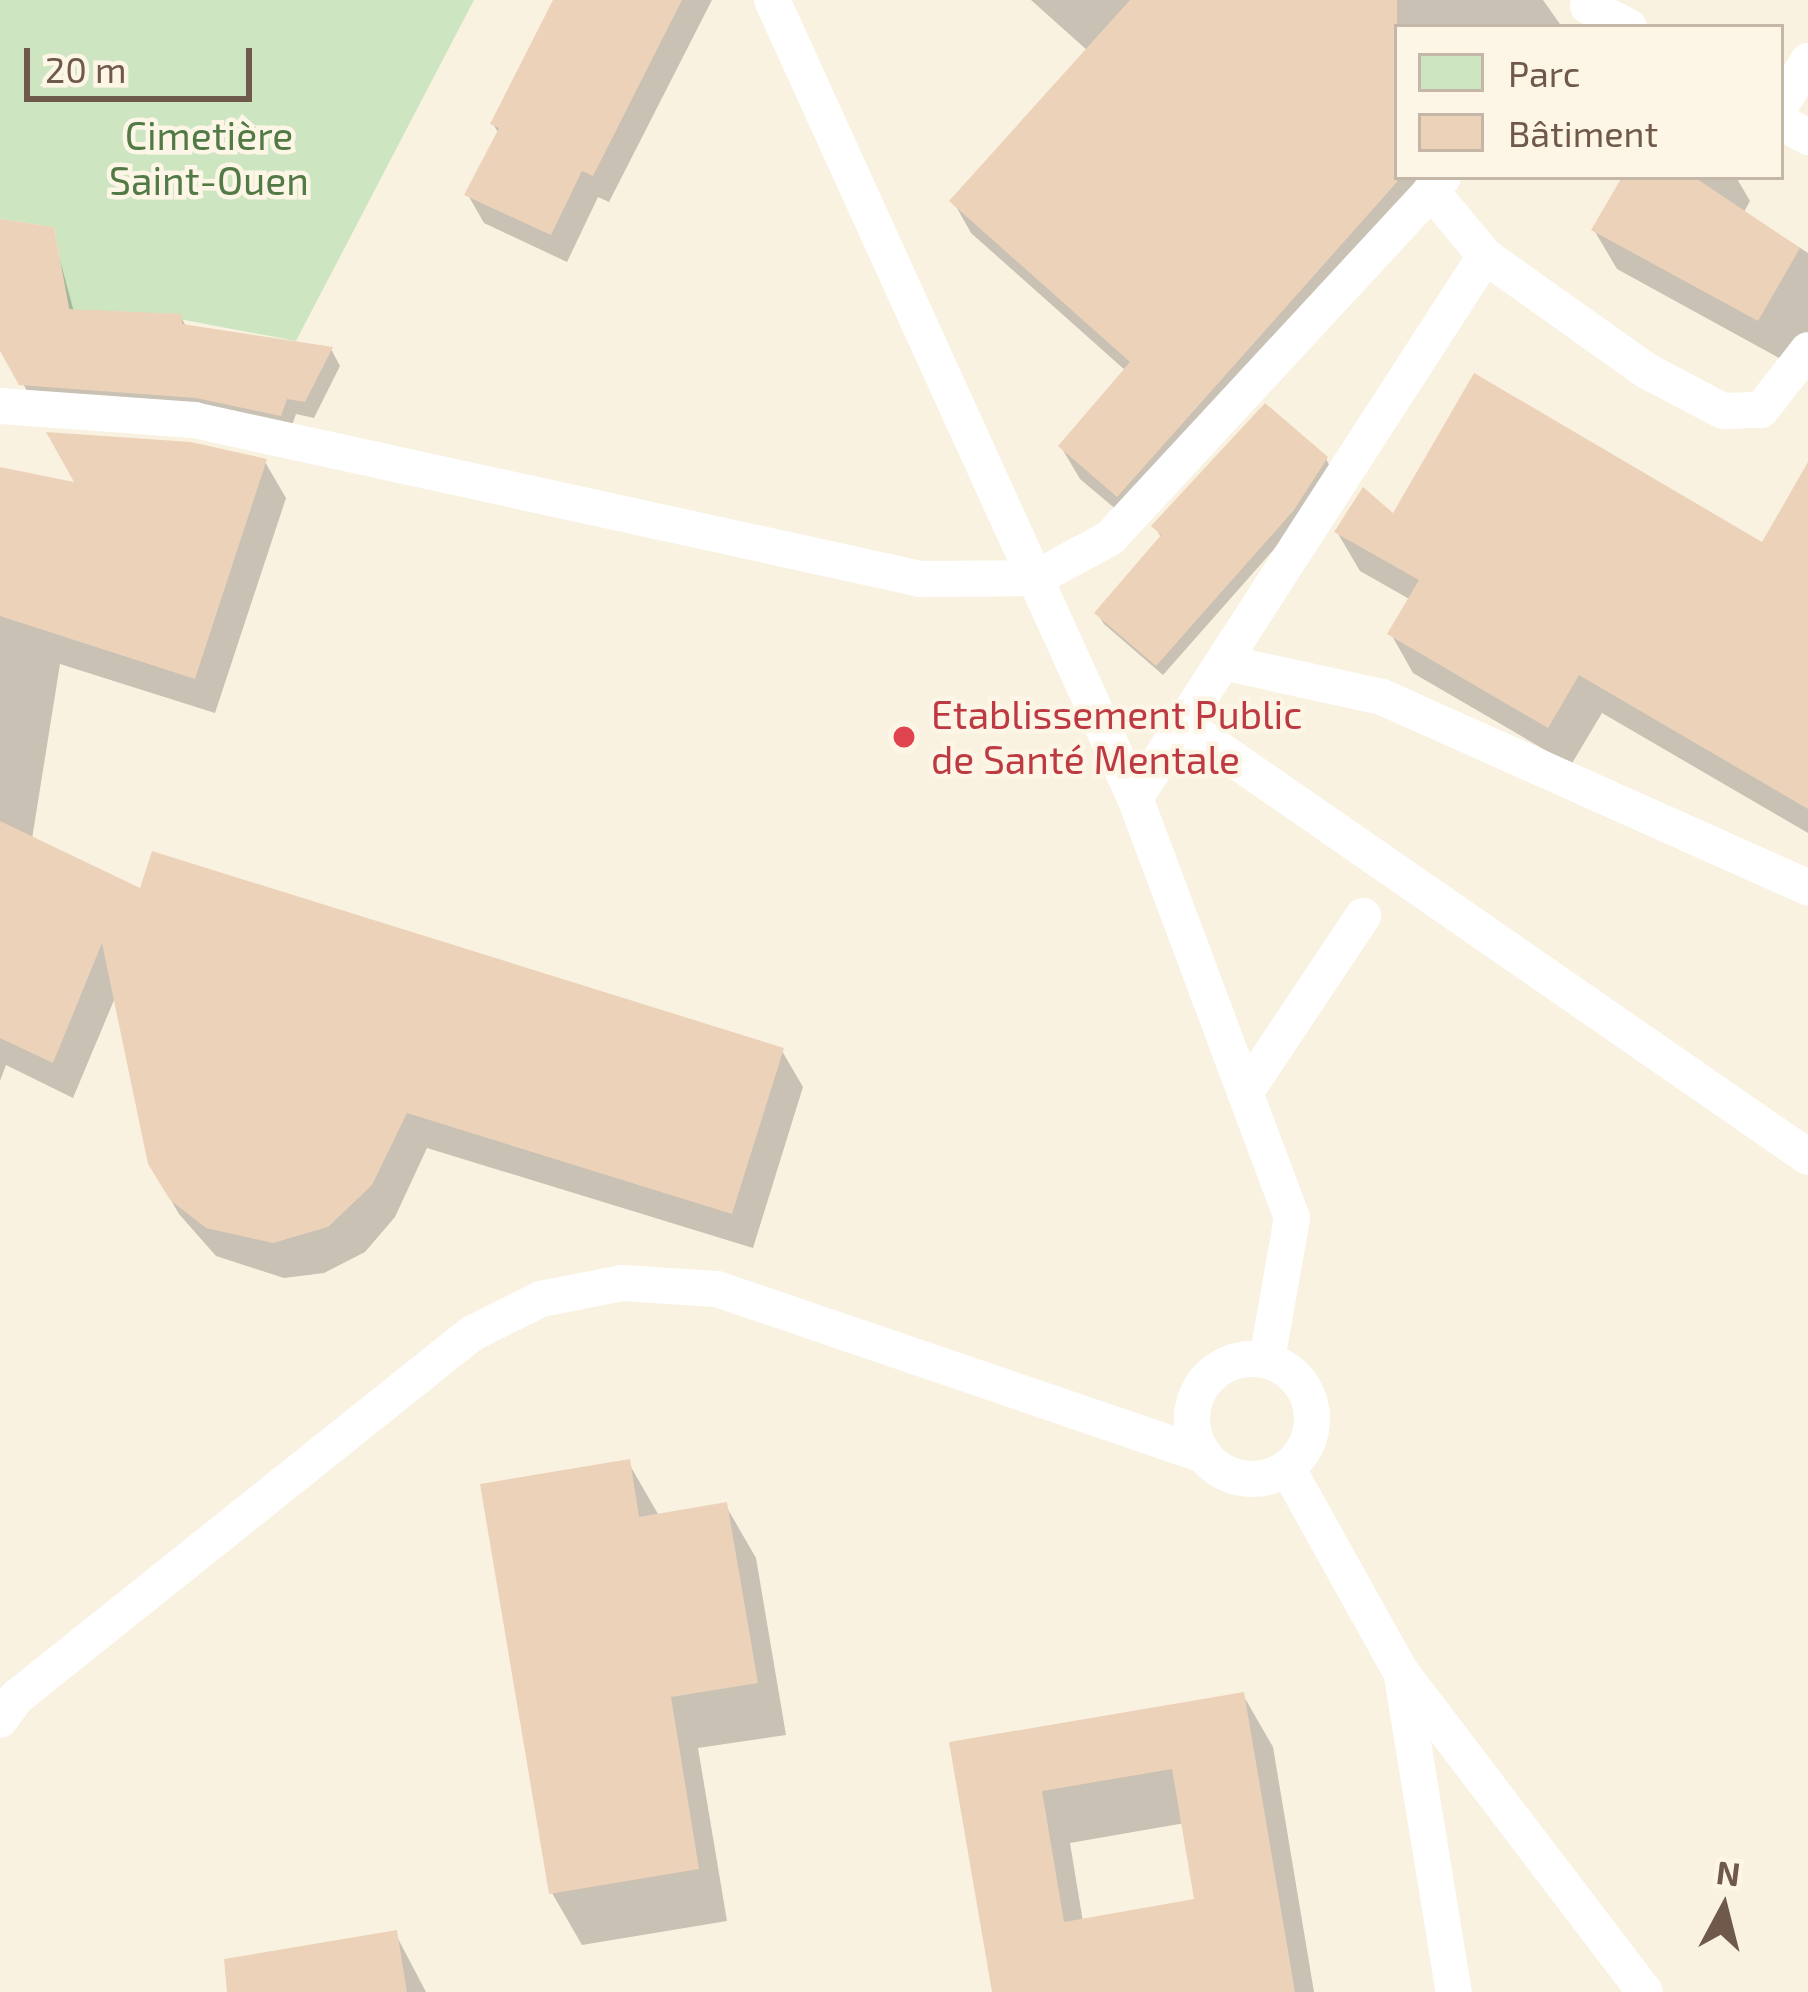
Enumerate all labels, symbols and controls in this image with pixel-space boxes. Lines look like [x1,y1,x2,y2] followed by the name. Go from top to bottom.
[30,24,258,98] scale bar
[1394,24,1784,180] legend
[45,47,127,90] text: 20 m
[1508,51,1580,94] text: Parc
[1508,111,1658,154] text: Bâtiment
[109,113,309,204] park label: Cimetière Saint-Ouen
[931,692,1302,783] place label: Etablissement Public de Santé Mentale
[888,721,920,753] marker: Etablissement Public de Santé Mentale
[1664,1848,1784,1968] north arrow
[1714,1851,1743,1894] text: N

